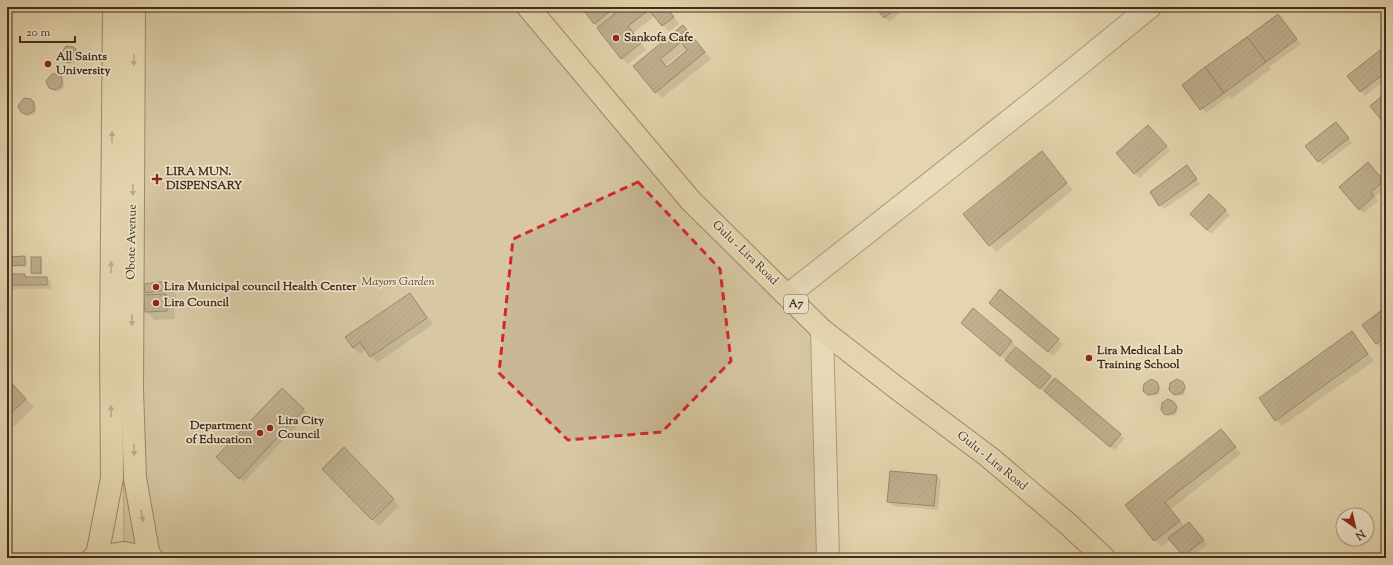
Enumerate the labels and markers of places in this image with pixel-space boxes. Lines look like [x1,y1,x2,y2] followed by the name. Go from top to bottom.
[624,29,694,47] place label: Sankofa Cafe
[611,33,621,43] marker: Sankofa Cafe
[55,48,110,80] place label: All Saints University
[43,59,53,69] marker: All Saints University
[165,163,243,195] place label: LIRA MUN. DISPENSARY
[151,173,163,185] marker: LIRA MUN. DISPENSARY
[163,278,357,296] place label: Lira Municipal council Health Center
[151,282,161,292] marker: Lira Municipal council Health Center
[163,294,230,312] place label: Lira Council
[151,298,161,308] marker: Lira Council
[1096,342,1183,374] place label: Lira Medical Lab Training School
[1084,353,1094,363] marker: Lira Medical Lab Training School
[277,412,324,444] place label: Lira City Council
[186,417,253,449] place label: Department of Education
[265,423,275,433] marker: Lira City Council
[255,428,265,438] marker: Department of Education

